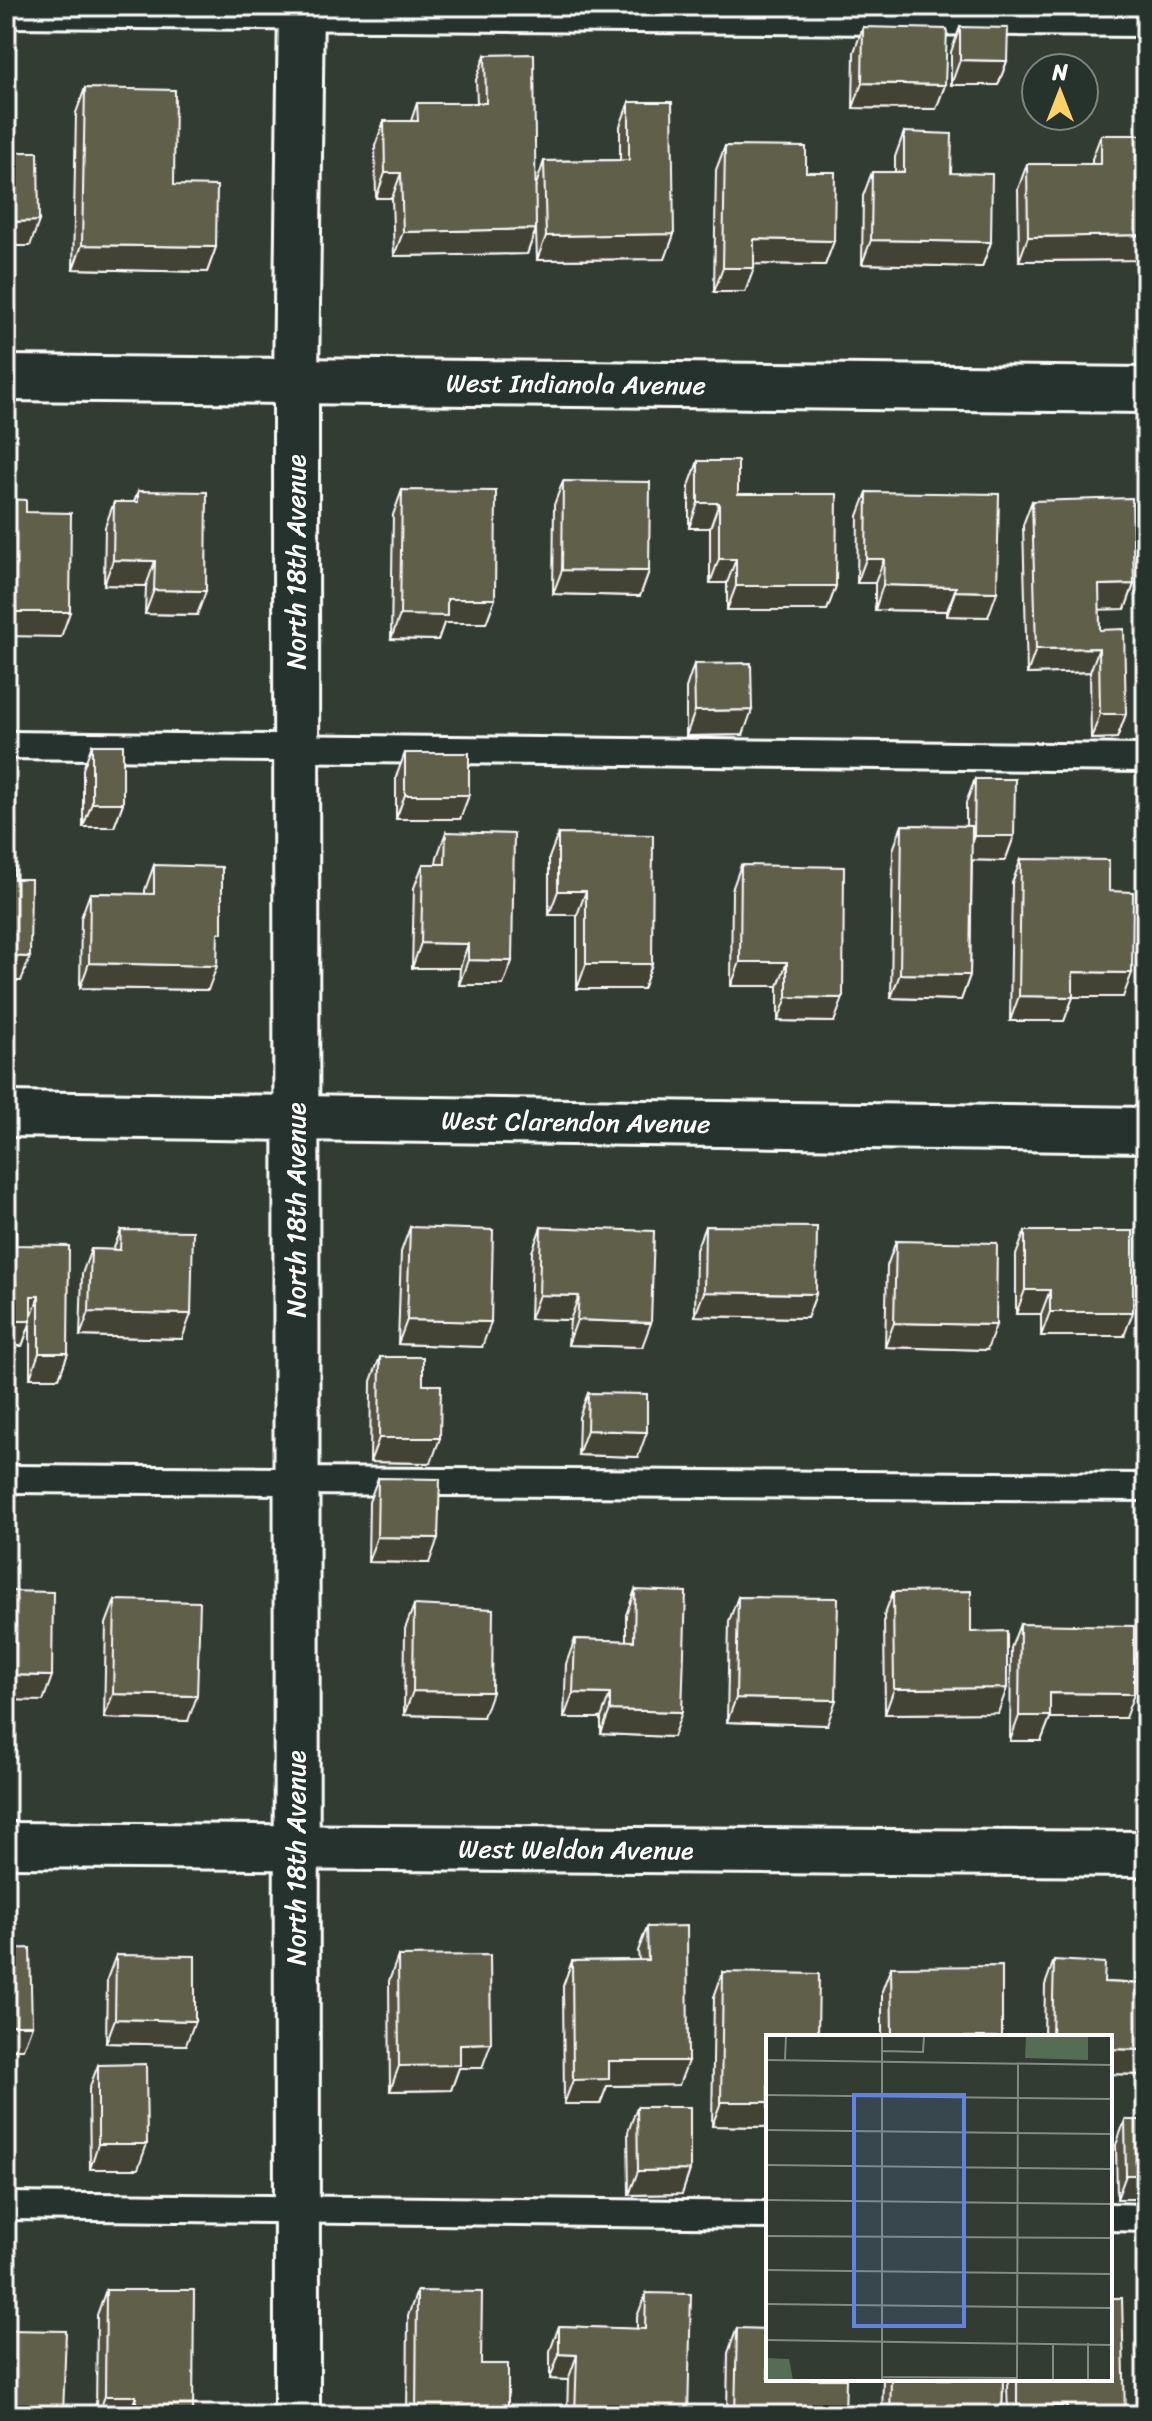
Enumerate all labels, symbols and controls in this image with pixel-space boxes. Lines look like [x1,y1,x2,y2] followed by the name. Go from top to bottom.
[1020,52,1100,132] north arrow
[1051,53,1068,92] text: N
[446,360,706,408] street label: West Indianola Avenue
[273,454,319,670] street label: North 18th Avenue
[441,1097,711,1147] street label: West Clarendon Avenue
[273,1102,319,1318] street label: North 18th Avenue
[273,1750,319,1966] street label: North 18th Avenue
[458,1826,694,1873] street label: West Weldon Avenue
[766,2035,1112,2381] inset map

